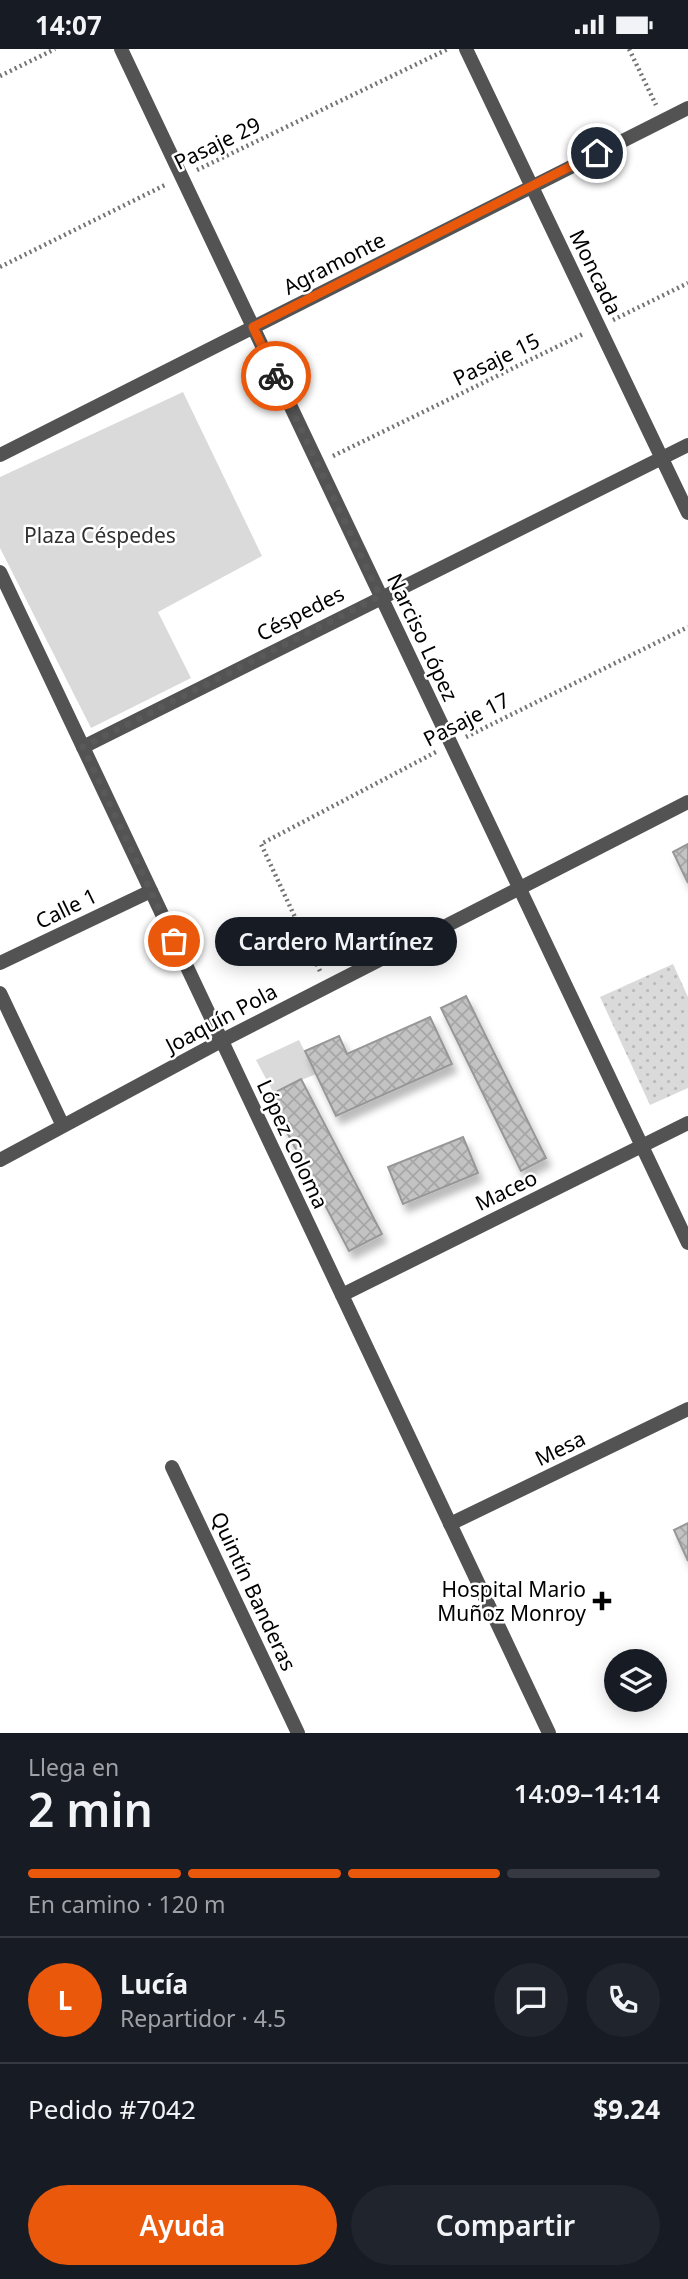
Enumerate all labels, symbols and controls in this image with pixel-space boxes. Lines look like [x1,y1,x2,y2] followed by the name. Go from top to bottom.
[35,7,102,43] text: 14:07
[169,110,265,176] street label: Pasaje 29
[567,123,627,183] pin
[578,134,616,172] icon: home
[278,225,390,301] street label: Agramonte
[563,225,629,319] street label: Moncada
[448,326,544,392] street label: Pasaje 15
[241,341,311,411] courier
[257,357,295,395] icon: bike
[24,521,176,549] park label: Plaza Céspedes
[381,569,465,705] street label: Narciso López
[251,579,349,647] street label: Céspedes
[418,685,514,753] street label: Pasaje 17
[31,881,101,935] street label: Calle 1
[144,911,204,971] pin
[216,917,458,966] callout: Cardero Martínez
[155,922,193,960] icon: bag
[239,925,433,957] text: Cardero Martínez
[159,977,282,1060] street label: Joaquín Pola
[251,1075,335,1213] street label: López Coloma
[470,1163,542,1217] street label: Maceo
[530,1424,590,1472] street label: Mesa
[205,1507,303,1675] street label: Quintín Banderas
[437,1575,586,1627] place label: Hospital Mario Muñoz Monroy
[592,1591,612,1611] marker: Hospital Mario Muñoz Monroy
[604,1649,667,1712] map controls
[604,1649,667,1712] button: layers
[28,1751,119,1783] text: Llega en
[514,1775,660,1811] text: 14:09–14:14
[28,1778,153,1840] text: 2 min
[28,1888,226,1920] text: En camino · 120 m
[494,1963,568,2037] button: chat
[586,1963,660,2037] button: phone
[120,1966,188,2002] text: Lucía
[58,1982,72,2018] text: L
[120,2002,286,2034] text: Repartidor · 4.5
[28,2091,196,2127] text: Pedido #7042
[593,2091,660,2127] text: $9.24
[28,2185,337,2265] button: Ayuda
[351,2185,660,2265] button: Compartir

